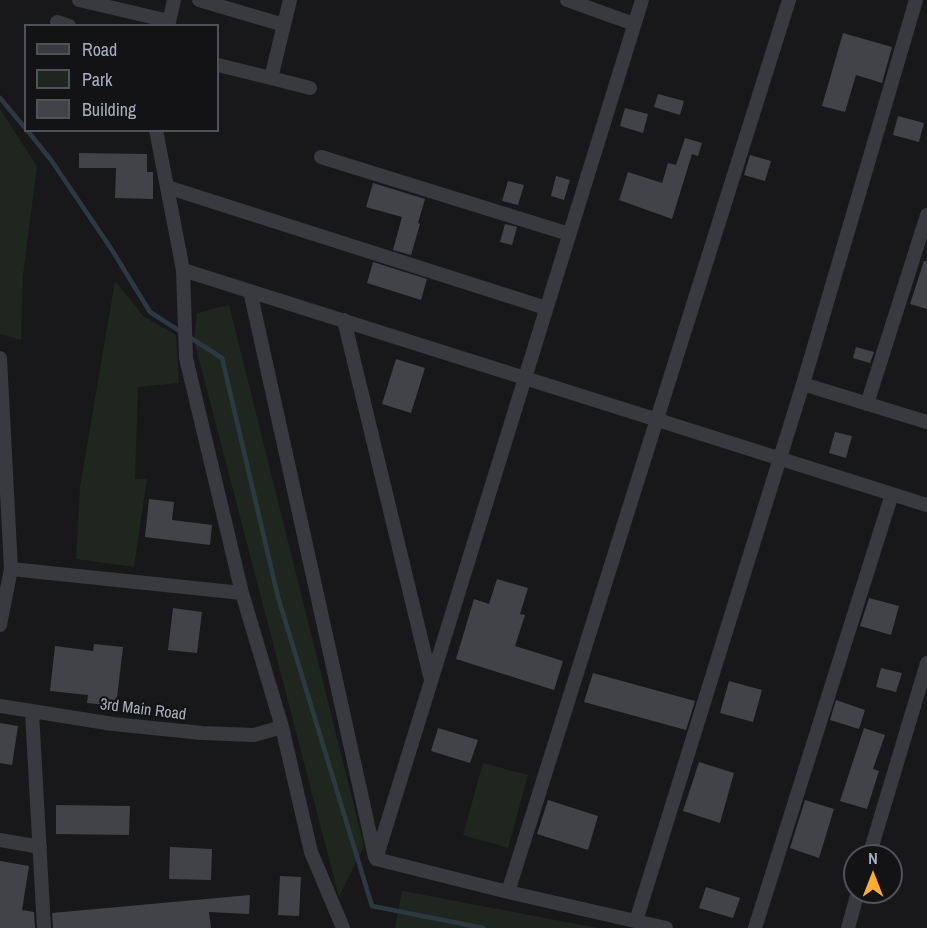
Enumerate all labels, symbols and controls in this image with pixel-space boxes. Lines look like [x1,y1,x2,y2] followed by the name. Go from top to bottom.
[24,24,219,132] legend
[82,37,117,62] text: Road
[82,67,112,92] text: Park
[82,97,136,122] text: Building
[99,695,187,725] street label: 3rd Main Road
[843,844,903,904] north arrow
[868,847,878,869] text: N

